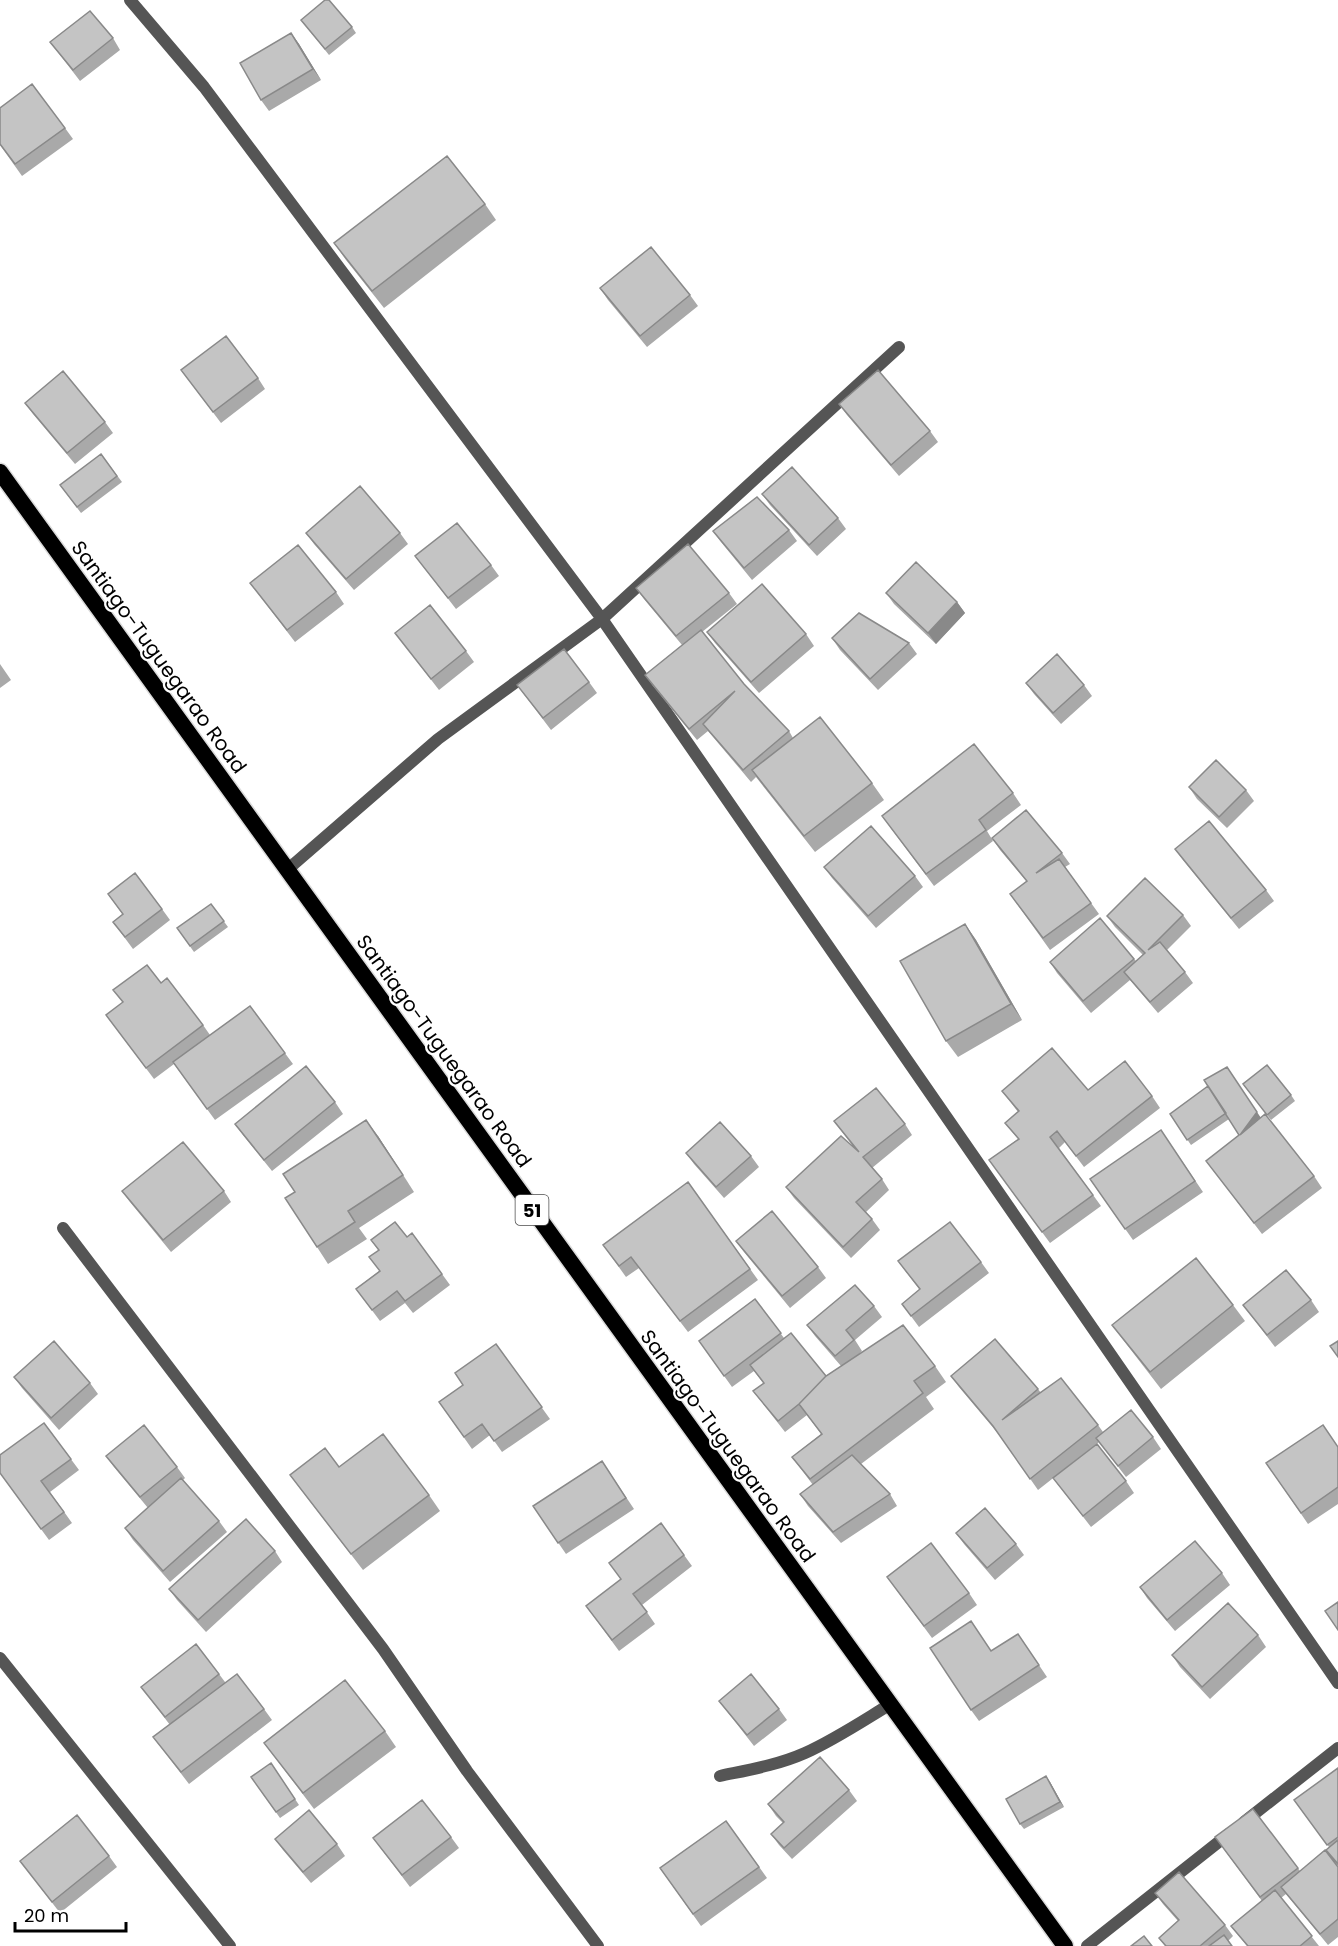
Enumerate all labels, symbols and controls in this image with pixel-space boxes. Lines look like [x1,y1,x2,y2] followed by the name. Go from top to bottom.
[65,535,253,779] street label: Santiago-Tuguegarao Road
[350,929,538,1173] street label: Santiago-Tuguegarao Road
[516,1195,548,1225] road number: 51
[634,1324,822,1568] street label: Santiago-Tuguegarao Road
[15,1895,126,1933] scale bar
[24,1903,69,1928] text: 20 m

